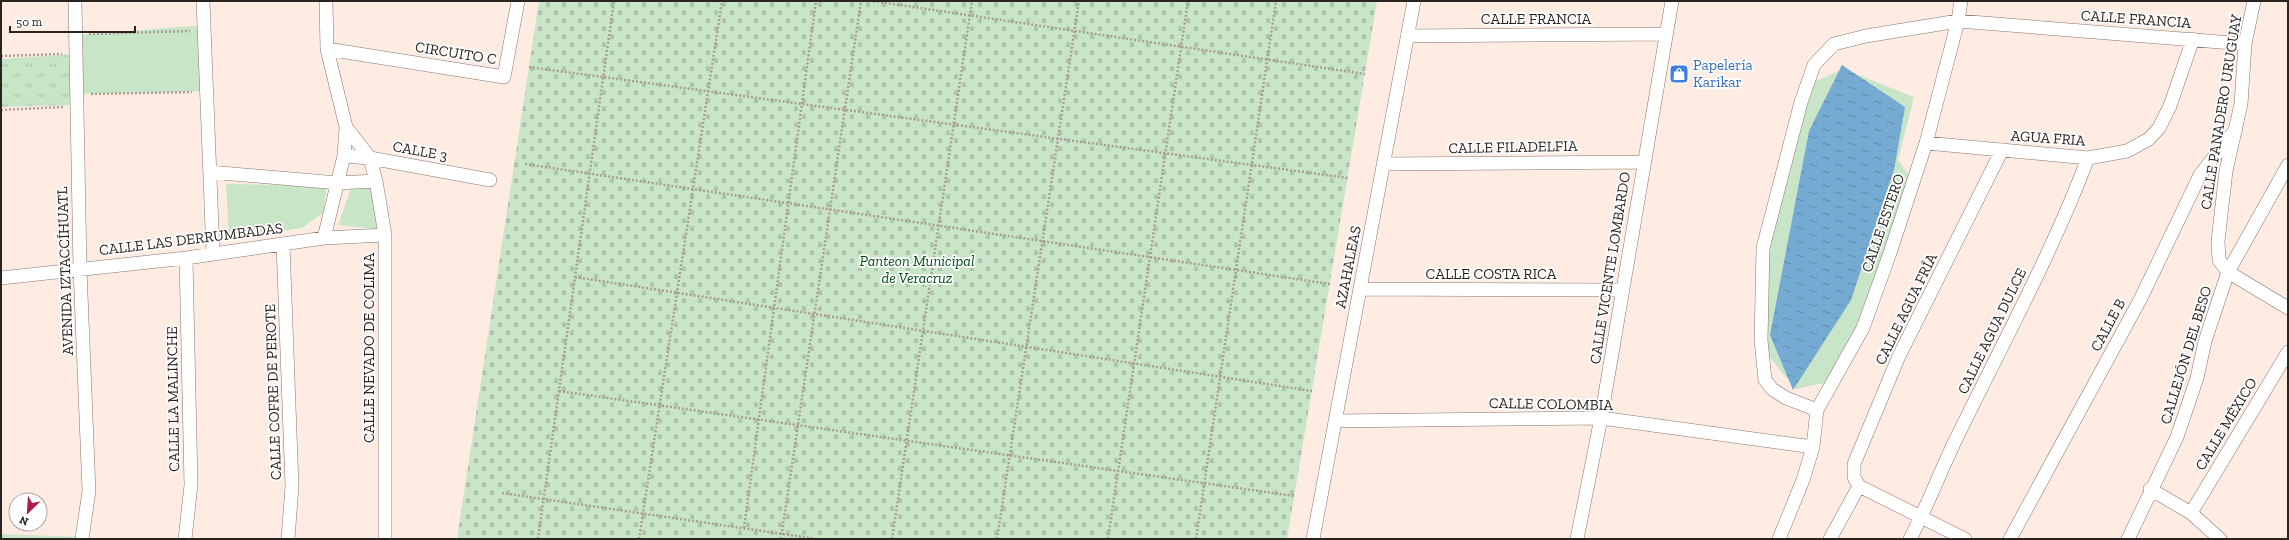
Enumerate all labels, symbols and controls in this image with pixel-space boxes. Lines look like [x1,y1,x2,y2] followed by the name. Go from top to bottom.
[2080,6,2192,32] street label: CALLE FRANCIA
[10,8,135,34] scale bar
[1481,10,1592,28] street label: CALLE FRANCIA
[2197,12,2245,211] street label: CALLE PANADERO URUGUAY
[16,15,43,29] text: 50 m
[414,38,498,68] street label: CIRCUITO C
[1693,56,1753,91] place label: Papelería Karikar
[1668,63,1690,85] shop icon: Papelería Karikar
[2010,126,2086,150] street label: AGUA FRIA
[391,137,449,165] street label: CALLE 3
[1448,137,1578,157] street label: CALLE FILADELFIA
[1586,171,1634,365] street label: CALLE VICENTE LOMBARDO
[1858,171,1908,275] street label: CALLE ESTERO
[53,186,77,356] street label: AVENIDA IZTACCÍHUATL
[98,219,284,259] street label: CALLE LAS DERRUMBADAS
[1331,224,1365,310] street label: AZAHALEAS
[1871,250,1941,368] street label: CALLE AGUA FRÍA
[860,252,974,287] park label: Panteon Municipal de Veracruz
[360,253,378,443] street label: CALLE NEVADO DE COLIMA
[1425,265,1557,283] street label: CALLE COSTA RICA
[1954,265,2030,397] street label: CALLE AGUA DULCE
[2156,284,2216,426] street label: CALLEJÓN DEL BESO
[2087,296,2129,354] street label: CALLE B
[261,303,285,480] street label: CALLE COFRE DE PEROTE
[163,326,183,472] street label: CALLE LA MALINCHE
[2191,374,2261,474] street label: CALLE MÉXICO
[1489,394,1614,414] street label: CALLE COLOMBIA
[8,492,48,532] north arrow
[17,513,31,528] text: N

